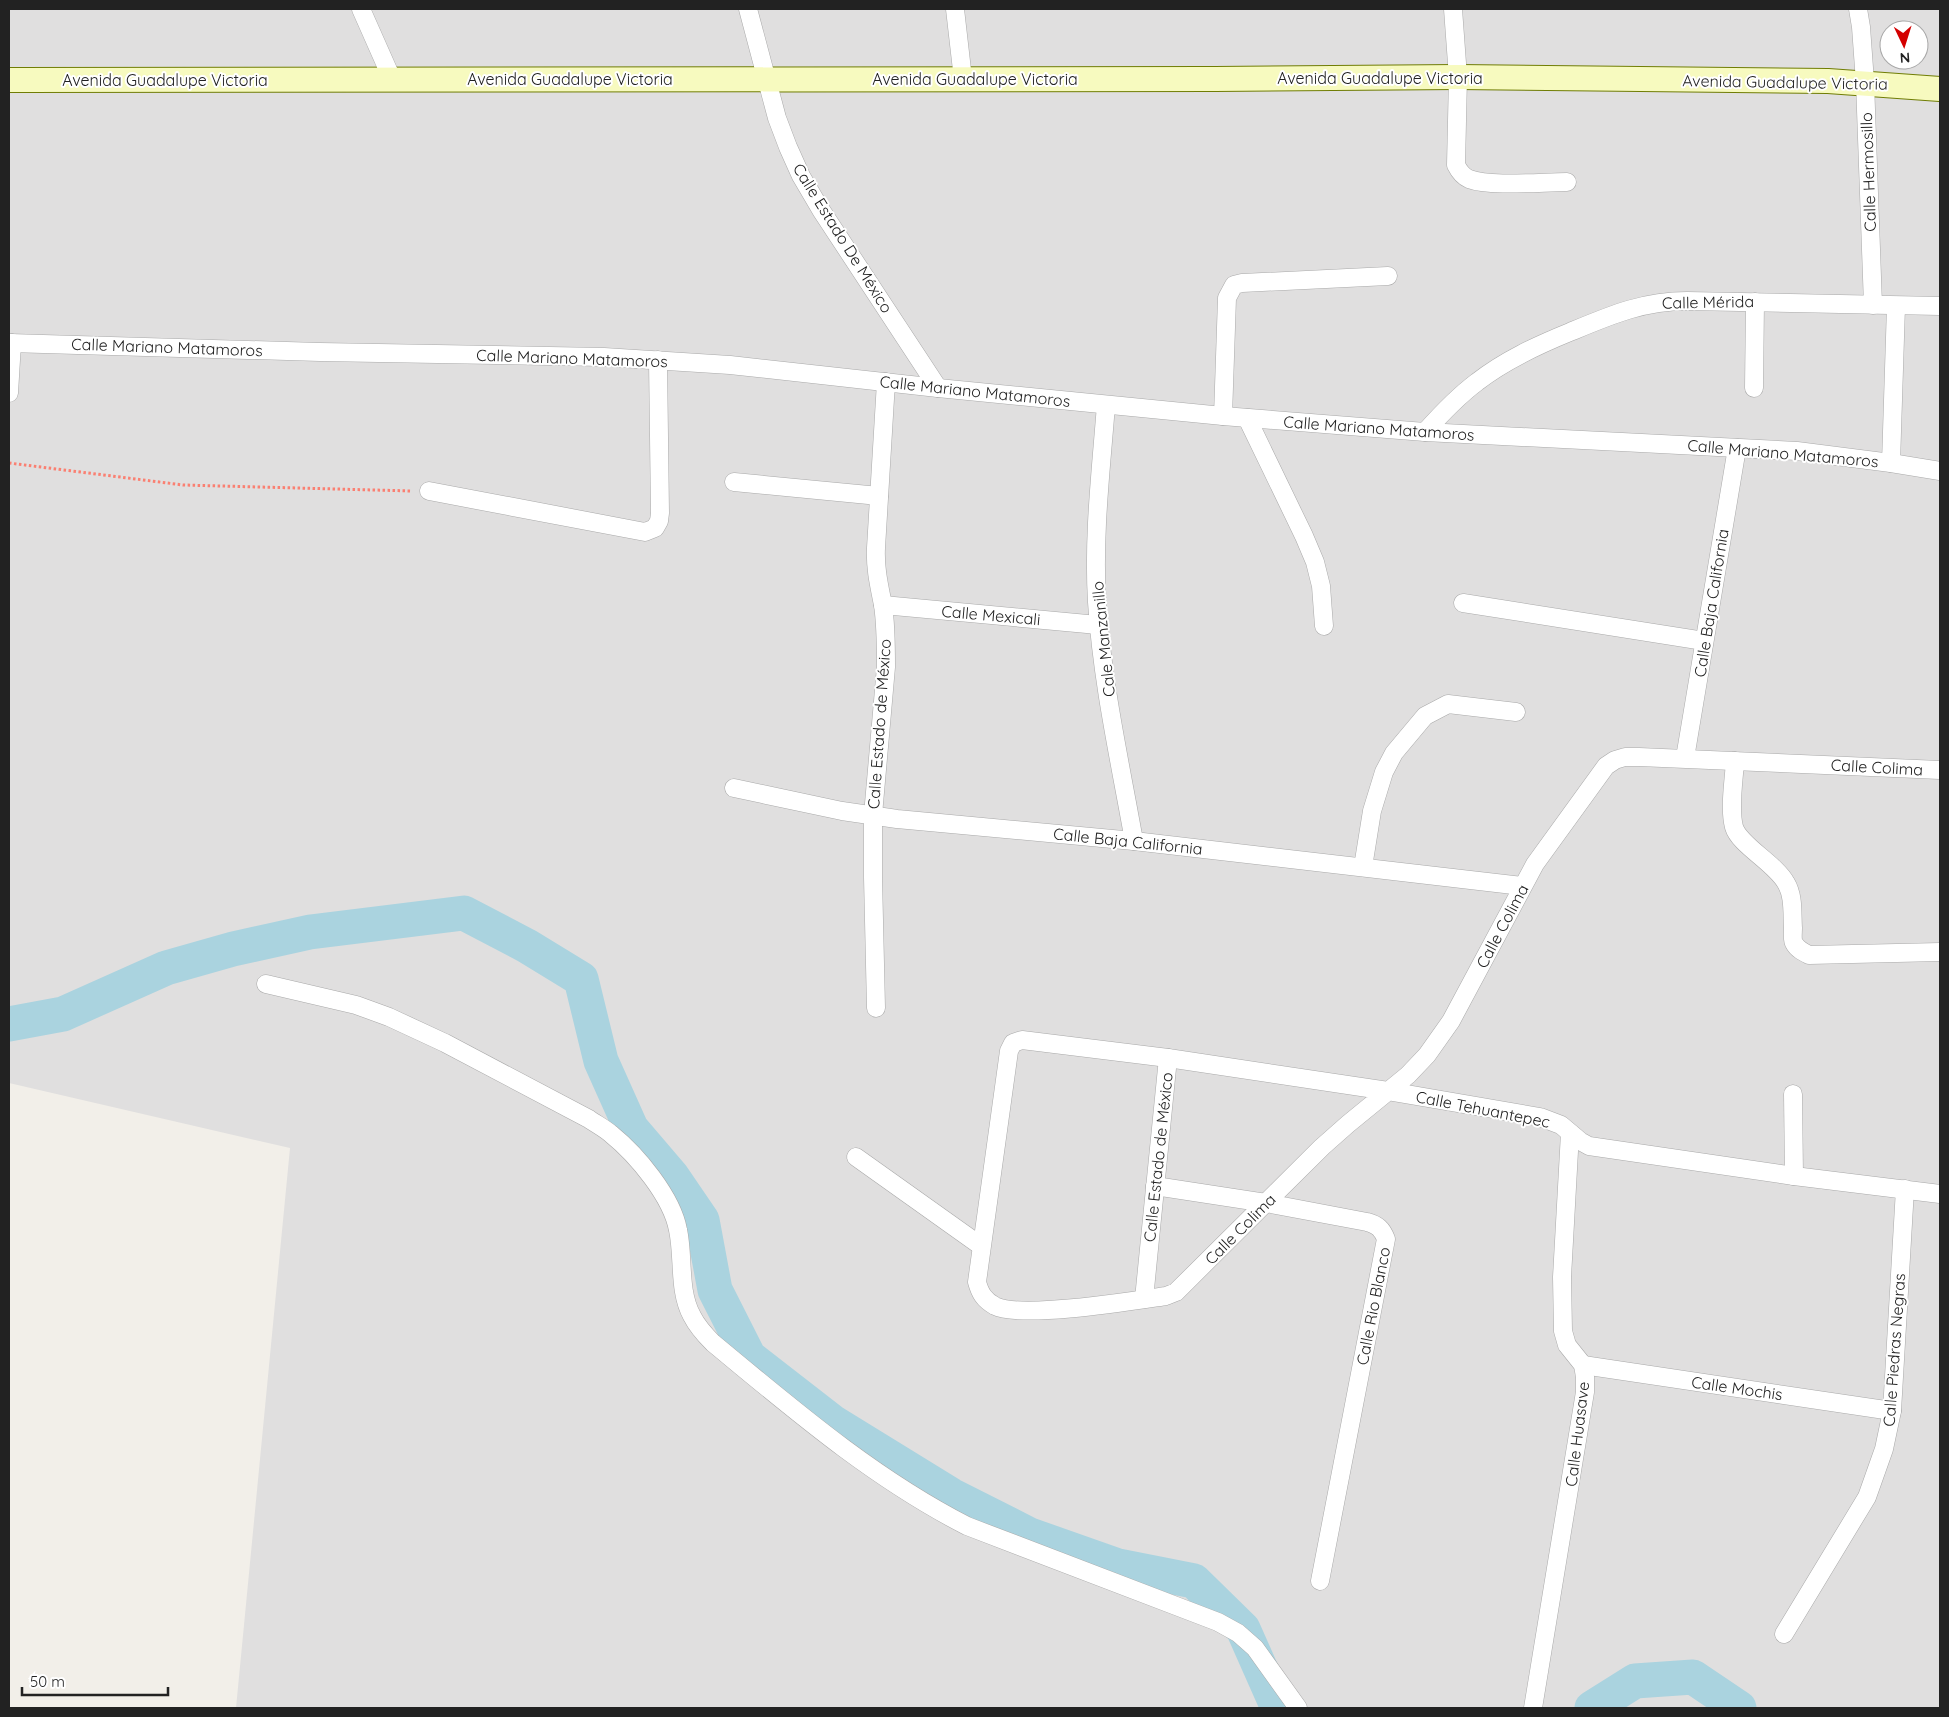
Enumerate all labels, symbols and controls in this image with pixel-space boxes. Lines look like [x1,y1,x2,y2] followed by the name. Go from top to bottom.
[1879,20,1929,70] north arrow
[1899,49,1911,67] text: N
[1277,68,1483,88] street label: Avenida Guadalupe Victoria
[467,69,673,89] street label: Avenida Guadalupe Victoria
[872,69,1078,89] street label: Avenida Guadalupe Victoria
[62,70,268,90] street label: Avenida Guadalupe Victoria
[1682,70,1888,94] street label: Avenida Guadalupe Victoria
[1856,112,1880,232] street label: Calle Hermosillo
[789,160,897,316] street label: Calle Estado De México
[1662,291,1754,313] street label: Calle Mérida
[71,334,263,360] street label: Calle Mariano Matamoros
[476,345,668,371] street label: Calle Mariano Matamoros
[879,371,1071,411] street label: Calle Mariano Matamoros
[1283,411,1475,445] street label: Calle Mariano Matamoros
[1687,435,1879,471] street label: Calle Mariano Matamoros
[1689,527,1733,679] street label: Calle Baja California
[1087,580,1119,698] street label: Cale Manzanillo
[941,601,1041,629] street label: Calle Mexicali
[863,638,895,810] street label: Calle Estado de México
[1830,755,1924,779] street label: Calle Colima
[1052,823,1204,859] street label: Calle Baja California
[1472,881,1532,971] street label: Calle Colima
[1139,1071,1177,1243] street label: Calle Estado de México
[1414,1086,1552,1132] street label: Calle Tehuantepec
[1200,1189,1280,1269] street label: Calle Colima
[1352,1245,1394,1367] street label: Calle Rio Blanco
[1879,1273,1909,1427] street label: Calle Piedras Negras
[1690,1372,1784,1404] street label: Calle Mochis
[1561,1380,1593,1488] street label: Calle Huasave
[22,1664,169,1696] scale bar
[30,1672,65,1691] text: 50 m

